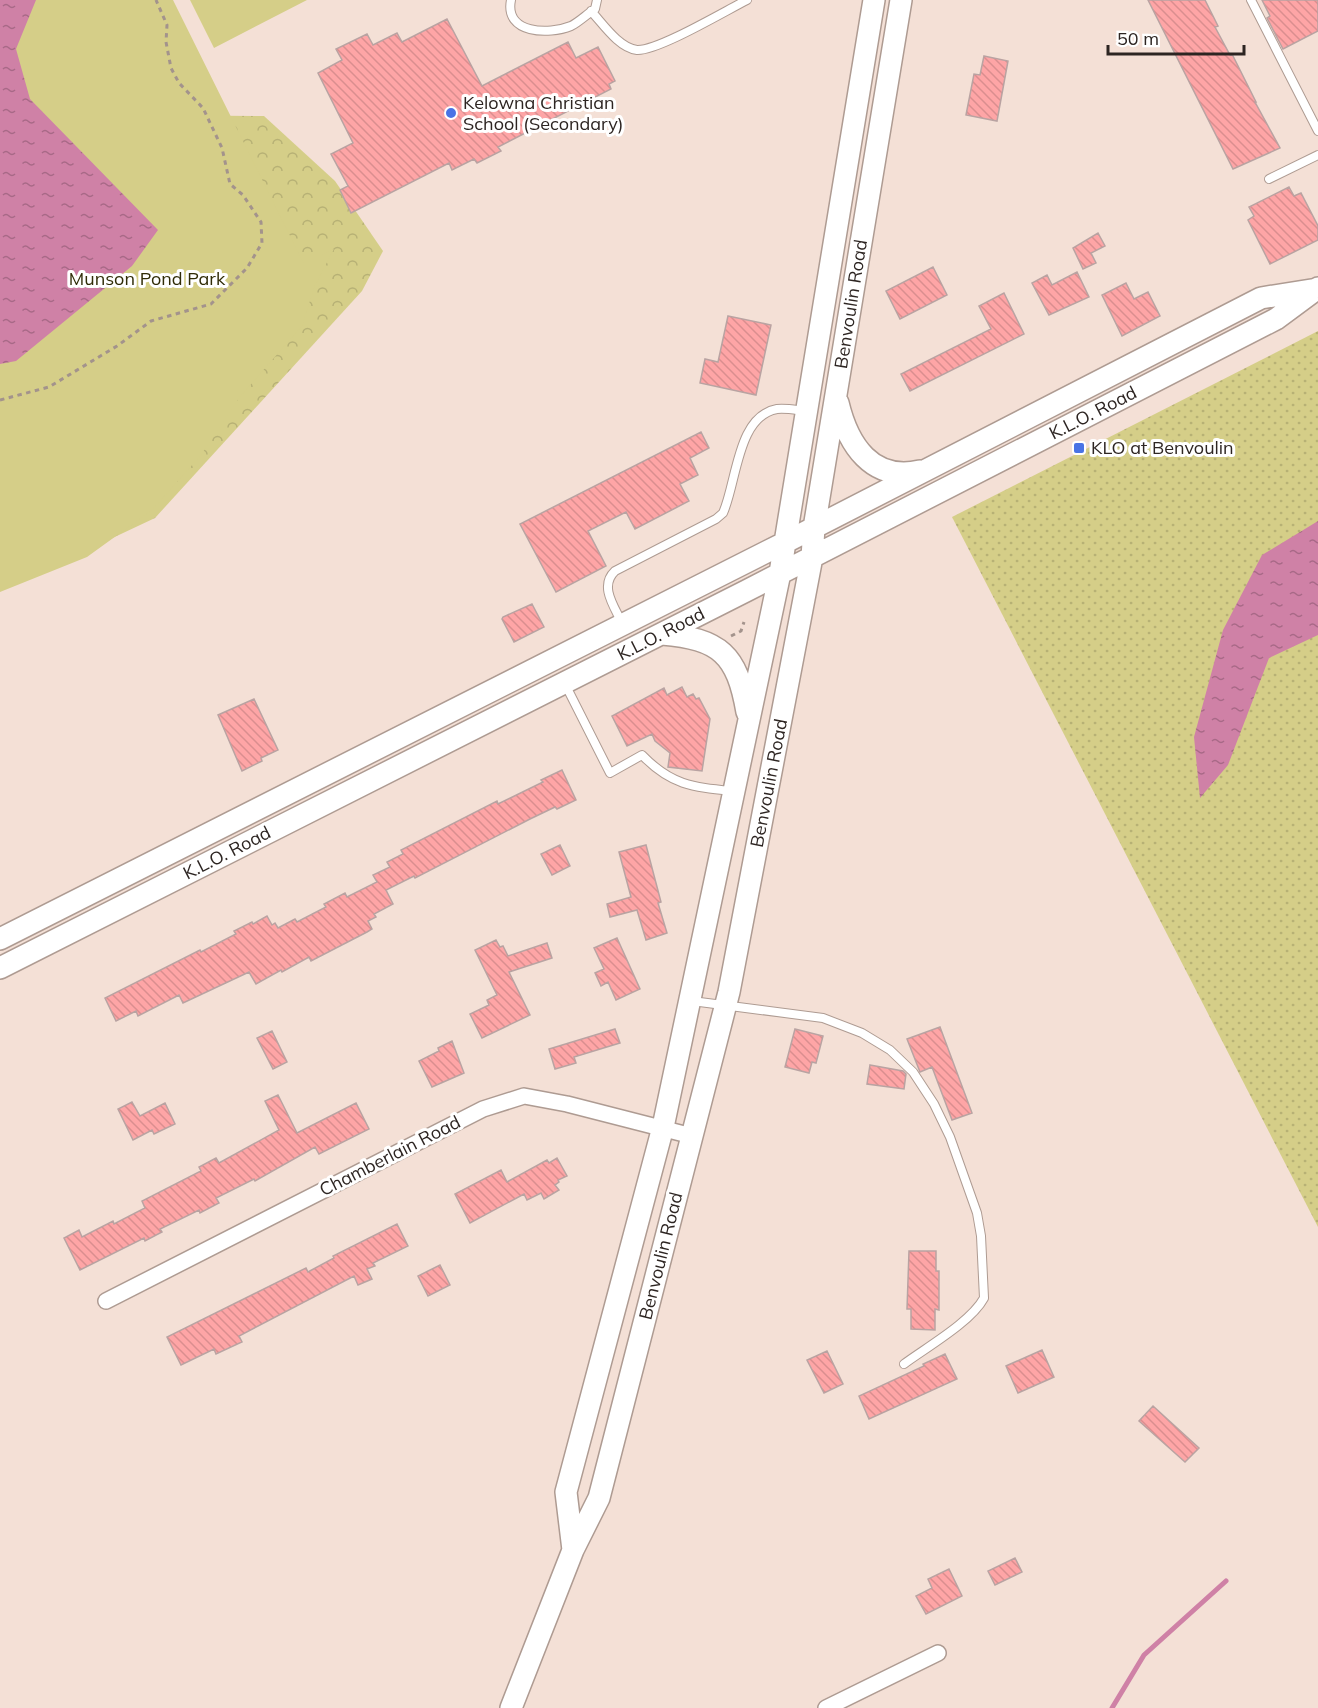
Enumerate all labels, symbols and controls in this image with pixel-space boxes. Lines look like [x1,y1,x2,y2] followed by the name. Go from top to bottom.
[1108,18,1244,56] scale bar
[1117,27,1159,50] text: 50 m
[463,91,623,135] place label: Kelowna Christian School (Secondary)
[444,106,458,120] marker: Kelowna Christian School (Secondary)
[829,238,872,370] street label: Benvoulin Road
[69,267,226,290] park label: Munson Pond Park
[1045,381,1140,444] street label: K.L.O. Road
[1091,436,1234,459] place label: KLO at Benvoulin
[1072,441,1086,455] marker: KLO at Benvoulin
[613,602,708,665] street label: K.L.O. Road
[745,717,792,849] street label: Benvoulin Road
[179,821,274,884] street label: K.L.O. Road
[315,1110,464,1201] street label: Chamberlain Road
[634,1190,687,1322] street label: Benvoulin Road

